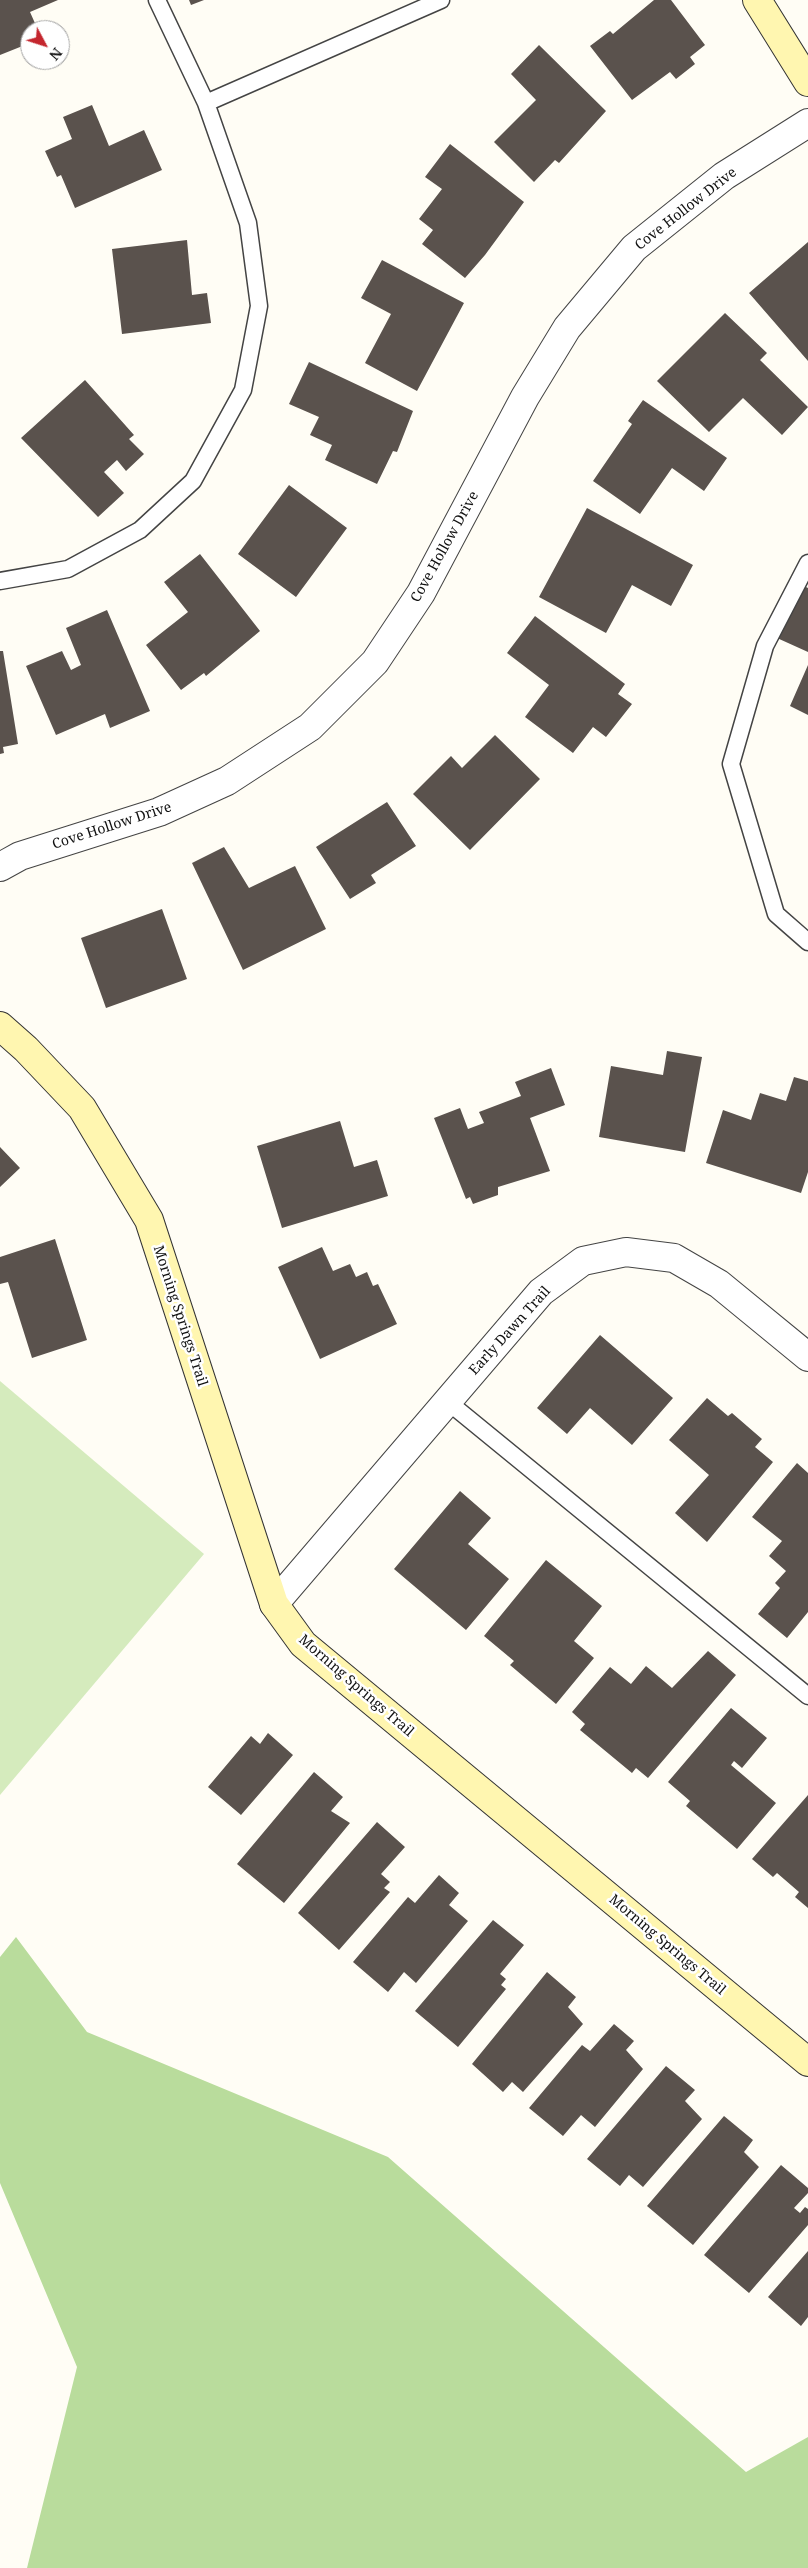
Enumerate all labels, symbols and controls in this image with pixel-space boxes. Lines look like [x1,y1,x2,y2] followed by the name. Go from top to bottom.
[20,20,70,70] north arrow
[45,44,67,65] text: N
[632,164,740,254] street label: Cove Hollow Drive
[407,489,483,605] street label: Cove Hollow Drive
[50,799,174,853] street label: Cove Hollow Drive
[149,1244,211,1388] street label: Morning Springs Trail
[466,1283,554,1379] street label: Early Dawn Trail
[295,1631,417,1741] street label: Morning Springs Trail
[605,1891,729,1999] street label: Morning Springs Trail

